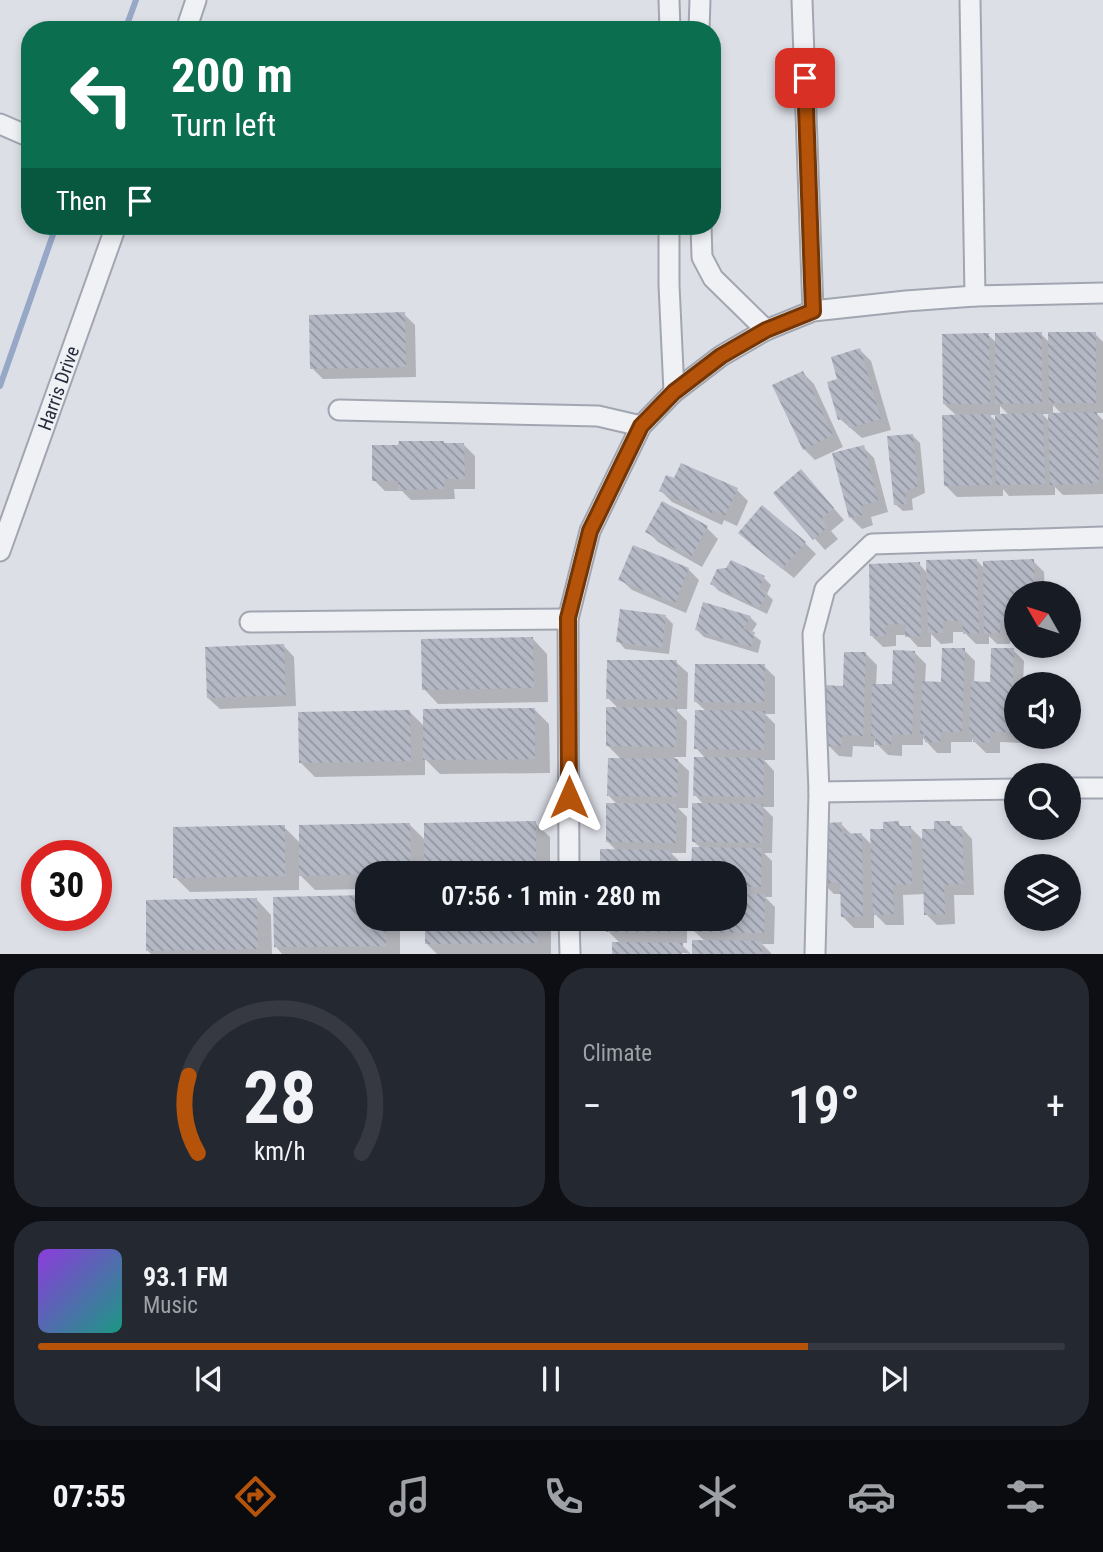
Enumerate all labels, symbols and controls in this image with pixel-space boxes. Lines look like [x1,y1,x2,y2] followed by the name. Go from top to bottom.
[171,47,293,104] text: 200 m
[775,48,835,108] pin
[56,49,147,140] icon: left
[786,59,824,97] icon: arrive
[171,106,276,144] text: Turn left
[121,182,159,220] icon: arrive
[56,186,107,216] text: Then
[33,343,84,433] street label: Harris Drive
[1004,581,1082,658] north arrow
[1004,581,1081,931] map controls
[1004,672,1081,749] button: sound
[532,760,606,834] position arrow
[1004,763,1081,840] button: search
[21,840,112,931] speed limit sign: 30
[1004,854,1081,931] button: layers
[441,881,661,911] text: 07:56 · 1 min · 280 m
[583,1040,652,1067] text: Climate
[242,1056,316,1142] text: 28
[788,1075,860,1136] text: 19°
[583,1084,602,1128] text: −
[1046,1084,1065,1128] text: +
[254,1137,305,1166] text: km/h
[143,1262,228,1292] text: 93.1 FM
[143,1292,198,1319] text: Music
[190,1360,228,1398] icon: previous
[532,1360,570,1398] icon: pause
[875,1360,913,1398] icon: next
[231,1472,280,1521] icon: directions
[385,1472,434,1521] icon: music
[539,1472,588,1521] icon: phone
[693,1472,742,1521] icon: climate
[847,1472,896,1521] icon: car
[1001,1472,1050,1521] icon: filters
[53,1477,126,1515] text: 07:55

